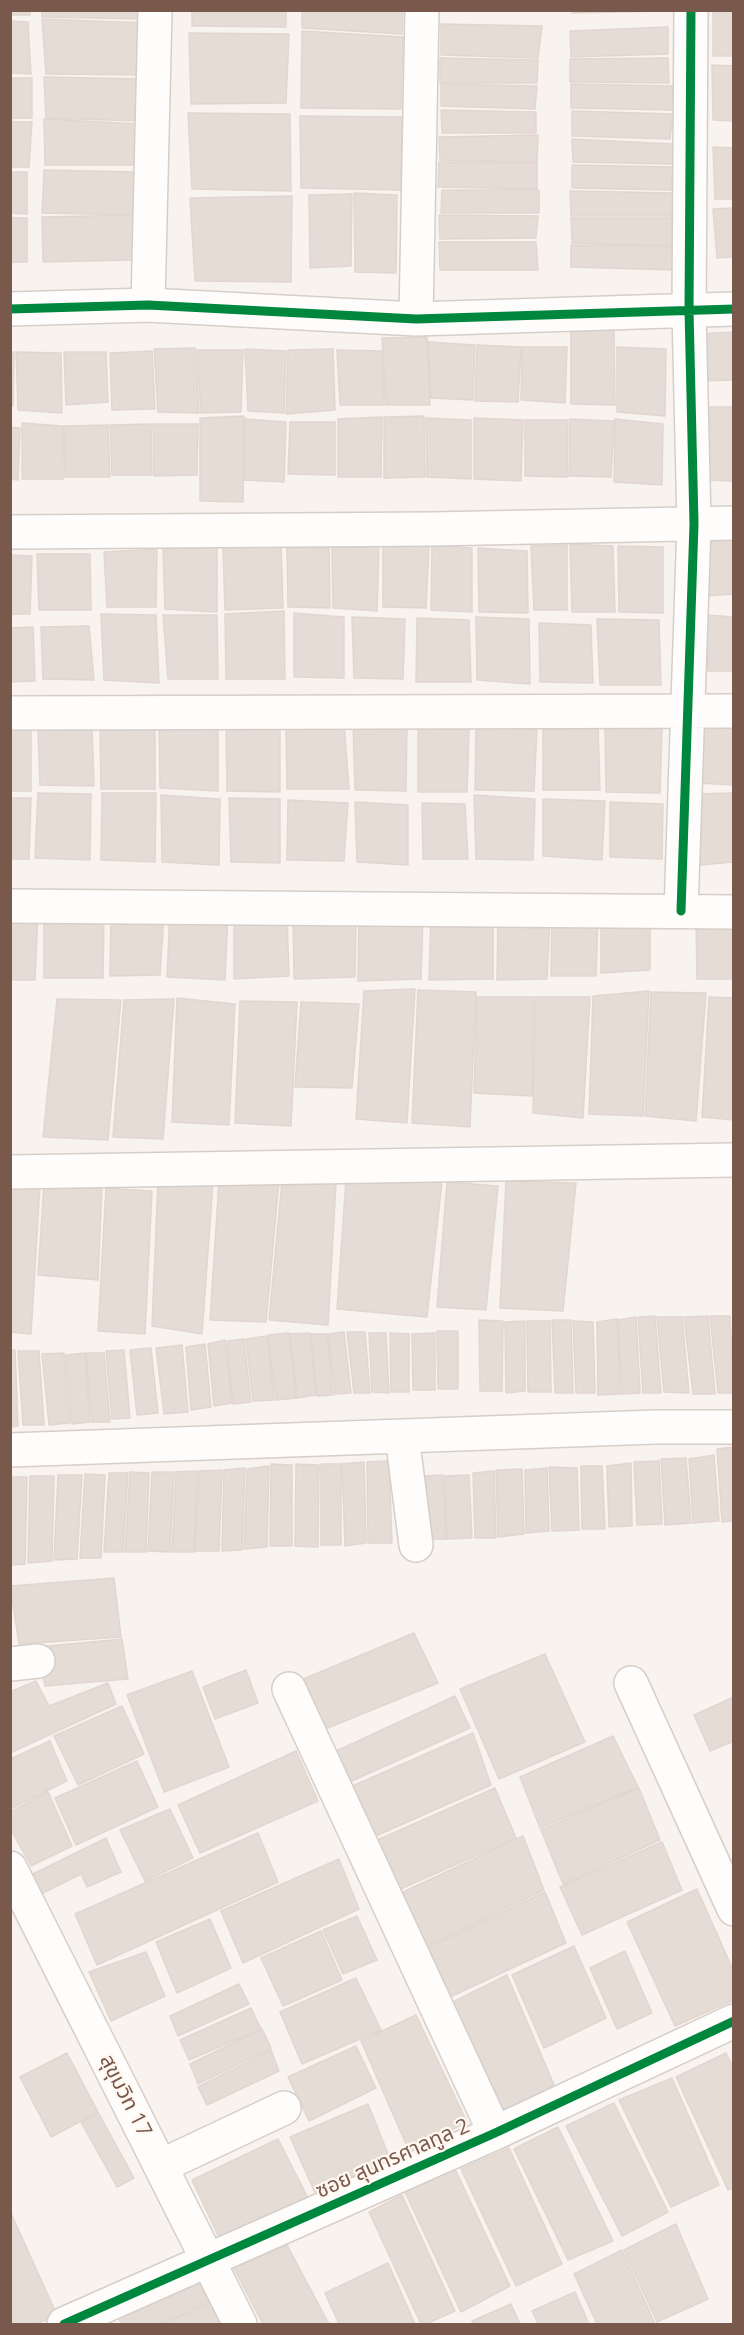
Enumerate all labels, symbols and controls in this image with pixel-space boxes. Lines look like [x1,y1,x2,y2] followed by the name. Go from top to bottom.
[94,2051,156,2141] street label: สุขุมวิท 17
[312,2114,474,2204] street label: ซอย สุนทรศาลทูล 2

